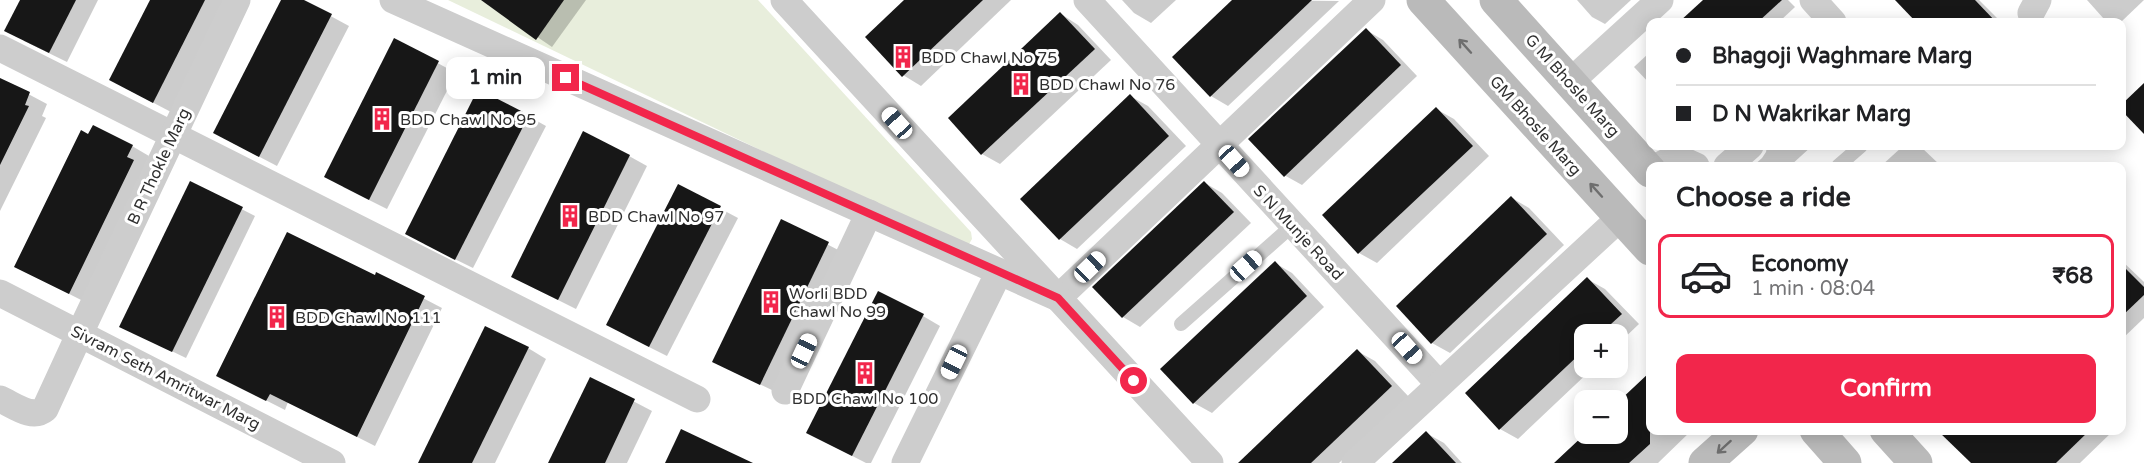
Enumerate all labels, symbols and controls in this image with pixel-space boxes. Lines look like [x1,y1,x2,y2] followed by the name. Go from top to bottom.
[1521,30,1624,141] street label: G M Bhosle Marg
[1458,39,1472,54] one-way arrow
[1712,43,1972,69] text: Bhagoji Waghmare Marg
[890,44,916,70] building icon: BDD Chawl No 75
[921,48,1057,68] place label: BDD Chawl No 75
[446,57,545,99] callout: 1 min
[552,64,579,91] route end
[469,66,522,90] text: 1 min
[1008,71,1034,97] building icon: BDD Chawl No 76
[1485,72,1585,180] street label: GM Bhosle Marg
[1039,75,1175,95] place label: BDD Chawl No 76
[1712,101,1911,127] text: D N Wakrikar Marg
[878,104,916,142] car
[123,105,195,228] street label: B R Thokle Marg
[369,106,395,132] building icon: BDD Chawl No 95
[400,110,536,130] place label: BDD Chawl No 95
[1215,142,1253,180] car
[1249,181,1348,285] street label: S N Munje Road
[1676,181,1851,214] text: Choose a ride
[1589,183,1604,198] one-way arrow
[557,203,583,229] building icon: BDD Chawl No 97
[588,207,724,227] place label: BDD Chawl No 97
[1227,247,1265,285] car
[1071,248,1109,286] car
[1679,249,1733,303] icon: car
[1751,251,1848,277] text: Economy
[2052,263,2093,289] text: ₹68
[1751,277,1875,301] text: 1 min · 08:04
[789,284,886,322] place label: Worli BDD Chawl No 99
[758,289,784,315] building icon: Worli BDD Chawl No 99
[264,304,290,330] building icon: BDD Chawl No 111
[295,308,441,328] place label: BDD Chawl No 111
[67,321,264,434] street label: Sivram Seth Amritwar Marg
[1574,324,1628,444] map controls
[1574,324,1628,378] button: +
[1388,329,1426,367] car
[788,331,820,371] car
[938,342,970,382] car
[1676,354,2096,423] button: Confirm
[852,360,878,386] building icon: BDD Chawl No 100
[1120,367,1147,394] route start
[792,389,938,409] place label: BDD Chawl No 100
[1574,390,1628,444] button: −
[1716,440,1731,454] one-way arrow

